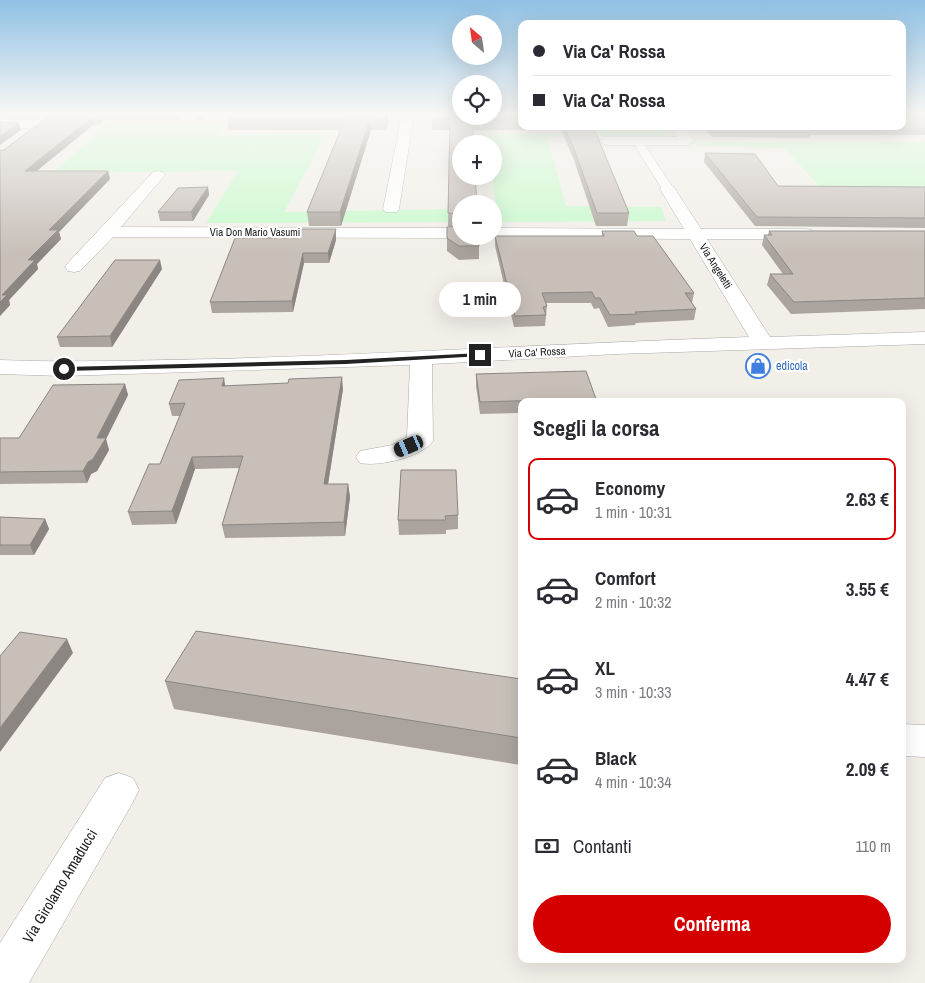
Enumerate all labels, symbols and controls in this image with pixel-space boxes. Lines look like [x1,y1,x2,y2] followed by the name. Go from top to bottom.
[452,15,502,65] north arrow
[452,15,502,245] map controls
[563,38,665,64] text: Via Ca' Rossa
[452,75,502,125] button: locate
[563,87,665,113] text: Via Ca' Rossa
[452,135,502,185] button: +
[452,195,502,245] button: −
[210,225,300,239] street label: Via Don Mario Vasumi
[697,241,735,291] street label: Via Angeletti
[439,282,521,318] callout: 1 min
[463,288,497,310] text: 1 min
[469,344,491,366] route end
[508,344,566,360] street label: Via Ca' Rossa
[745,353,771,379] shop icon: edicola
[53,358,75,380] route start
[776,358,808,374] place label: edicola
[533,413,659,443] text: Scegli la corsa
[392,433,425,459] car
[595,475,665,501] text: Economy
[535,477,580,522] icon: car
[846,486,889,512] text: 2.63 €
[595,501,672,523] text: 1 min · 10:31
[595,565,656,591] text: Comfort
[535,567,580,612] icon: car
[846,576,889,602] text: 3.55 €
[595,591,672,613] text: 2 min · 10:32
[595,655,615,681] text: XL
[535,657,580,702] icon: car
[846,666,889,692] text: 4.47 €
[595,681,672,703] text: 3 min · 10:33
[595,745,637,771] text: Black
[535,747,580,792] icon: car
[846,756,889,782] text: 2.09 €
[595,771,672,793] text: 4 min · 10:34
[17,825,102,947] street label: Via Girolamo Amaducci
[533,832,561,860] icon: cash
[573,833,632,859] text: Contanti
[855,835,891,857] text: 110 m
[533,895,891,953] button: Conferma

